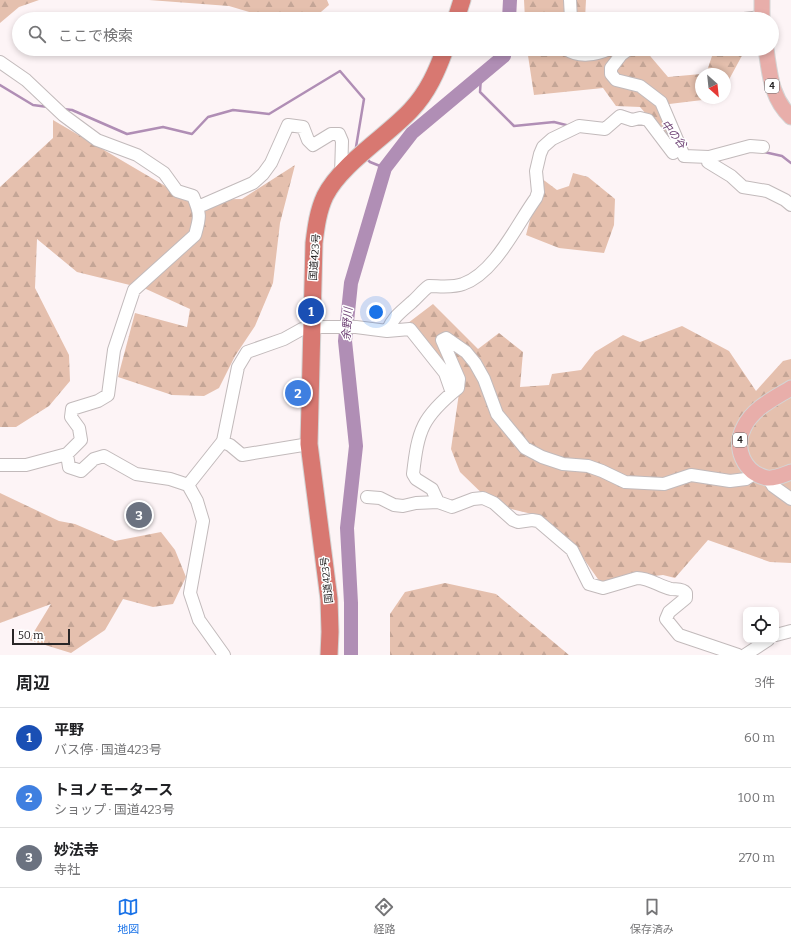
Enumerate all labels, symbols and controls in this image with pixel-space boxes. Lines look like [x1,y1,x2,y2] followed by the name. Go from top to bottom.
[12,12,779,56] search box
[26,23,48,45] icon: search
[58,27,133,45] text: ここで検索
[695,68,731,104] north arrow
[765,79,779,93] road number: 4
[658,117,690,152] water label: 中の谷
[307,233,323,281] street label: 国道423号
[298,296,324,326] pin: 1
[366,302,386,322] your location
[340,306,355,341] water label: 余野川
[285,378,311,408] pin: 2
[733,433,747,447] road number: 4
[126,500,152,530] pin: 3
[319,556,335,604] street label: 国道423号
[743,607,779,643] map controls
[743,607,779,643] button: locate
[12,627,70,646] scale bar
[18,629,44,642] text: 50 m
[16,673,50,694] text: 周辺
[755,675,775,690] text: 3件
[54,721,84,739] text: 平野
[26,730,32,745] text: 1
[744,730,775,745] text: 60 m
[54,742,162,757] text: バス停 · 国道423号
[54,781,173,799] text: トヨノモータース
[25,790,33,805] text: 2
[738,790,775,805] text: 100 m
[54,802,175,817] text: ショップ · 国道423号
[54,841,99,859] text: 妙法寺
[25,850,33,865] text: 3
[738,850,775,865] text: 270 m
[54,862,80,877] text: 寺社
[117,896,139,936] tab: 地図
[373,896,395,936] tab: 経路
[630,896,674,936] tab: 保存済み

